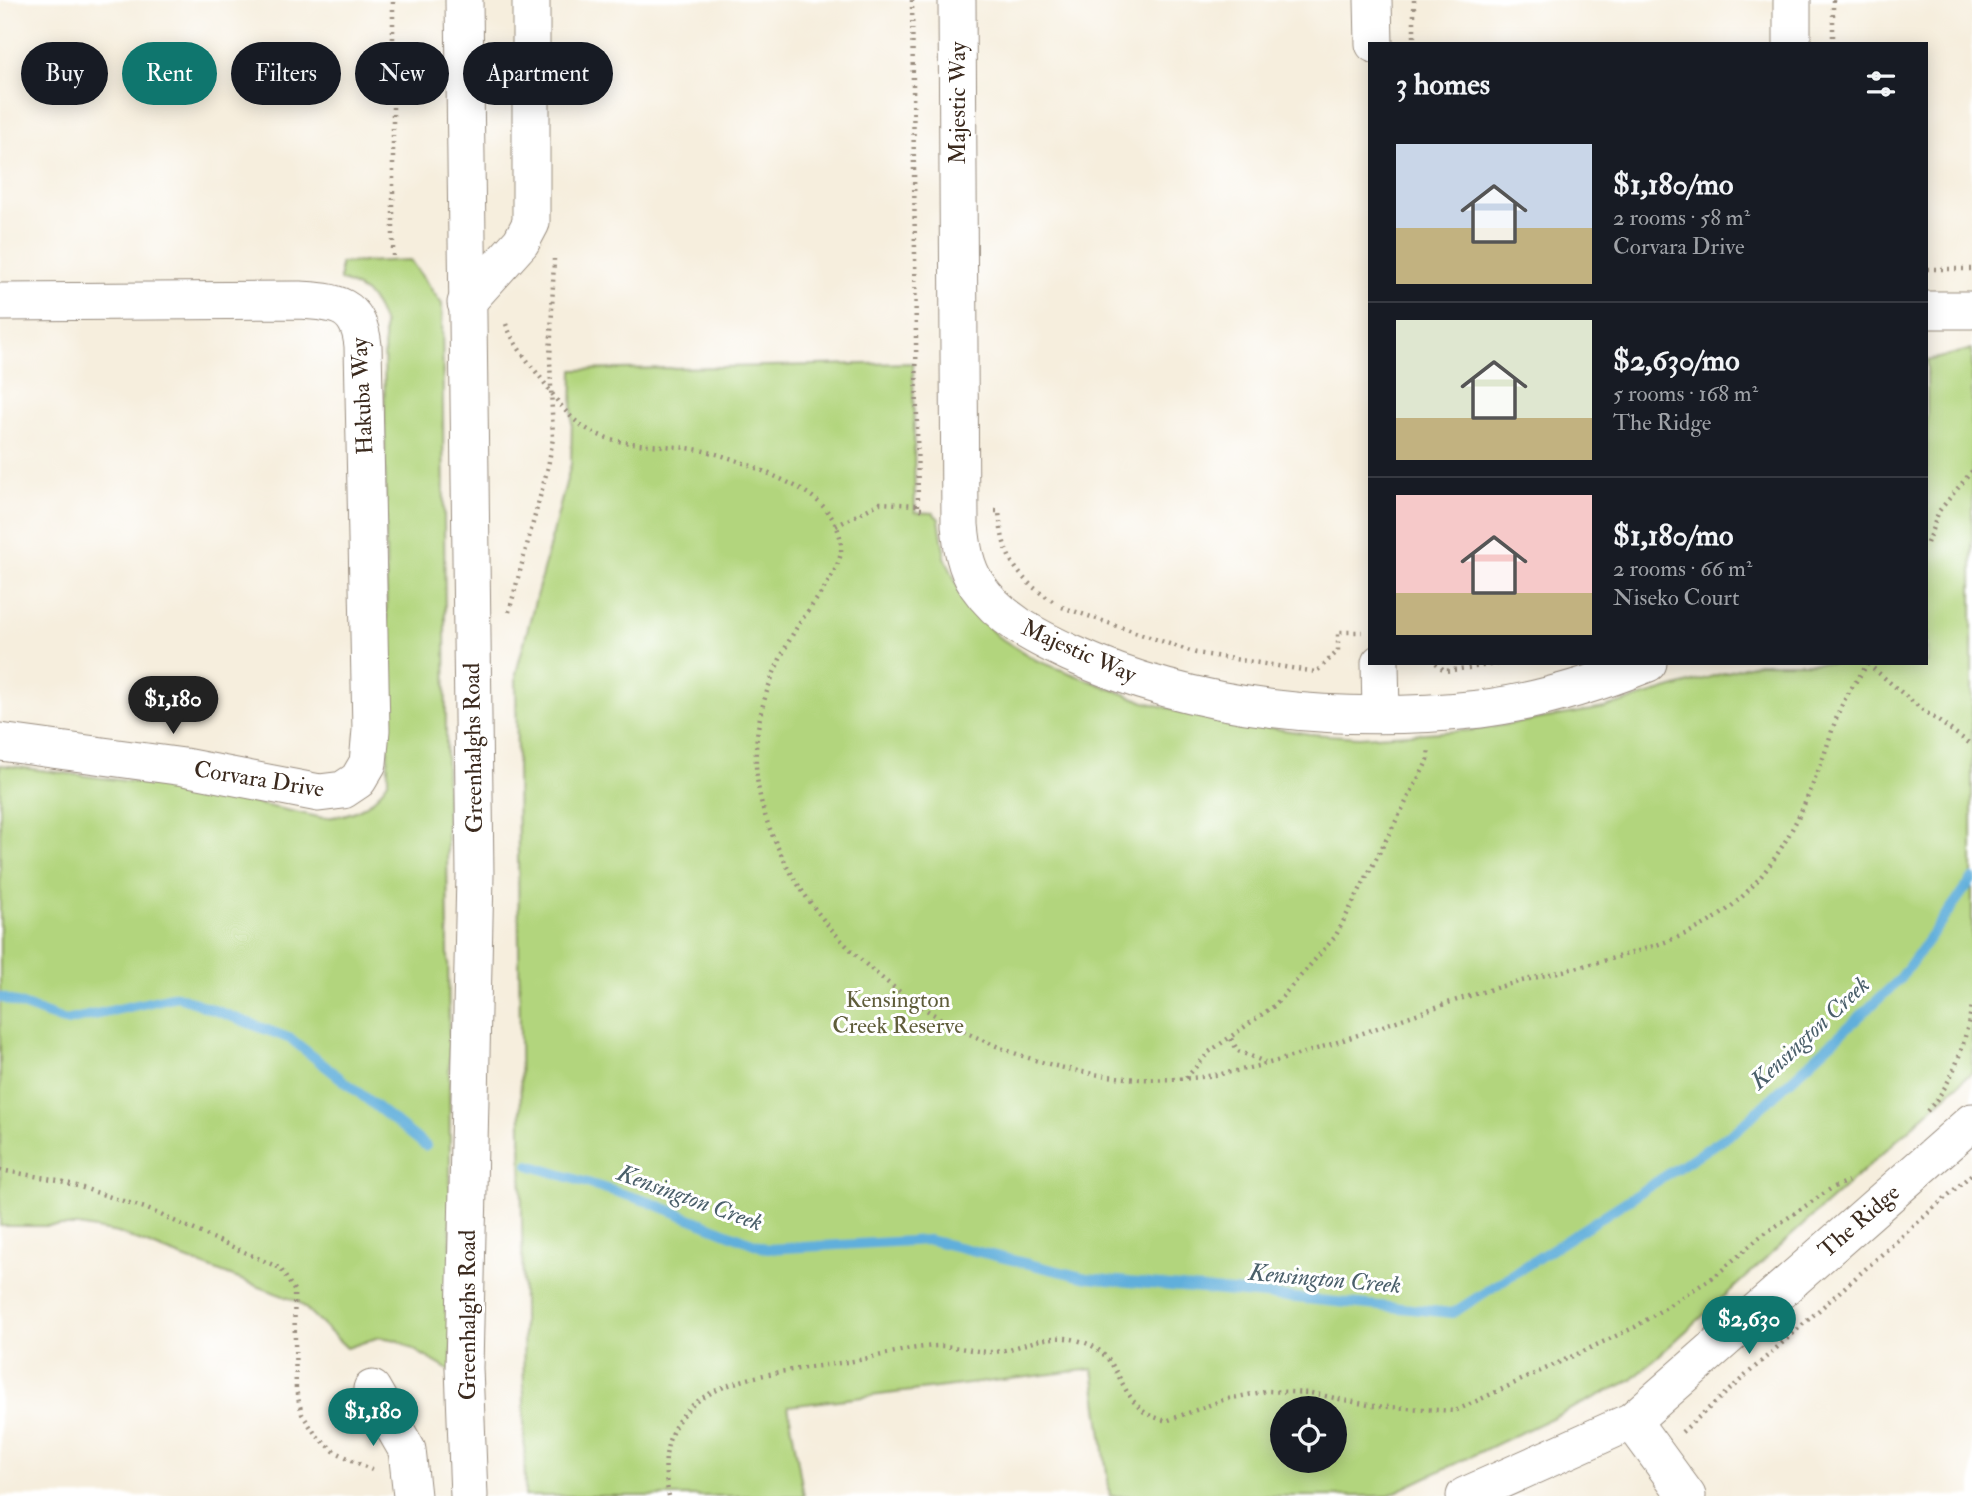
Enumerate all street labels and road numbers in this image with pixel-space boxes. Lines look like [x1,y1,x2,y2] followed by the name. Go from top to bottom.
[943,41,972,164] street label: Majestic Way
[344,336,380,455] street label: Hakuba Way
[1017,613,1142,690] street label: Majestic Way
[457,663,489,833] street label: Greenhalghs Road
[192,754,327,804] street label: Corvara Drive
[1812,1178,1906,1264] street label: The Ridge
[453,1230,482,1400] street label: Greenhalghs Road

